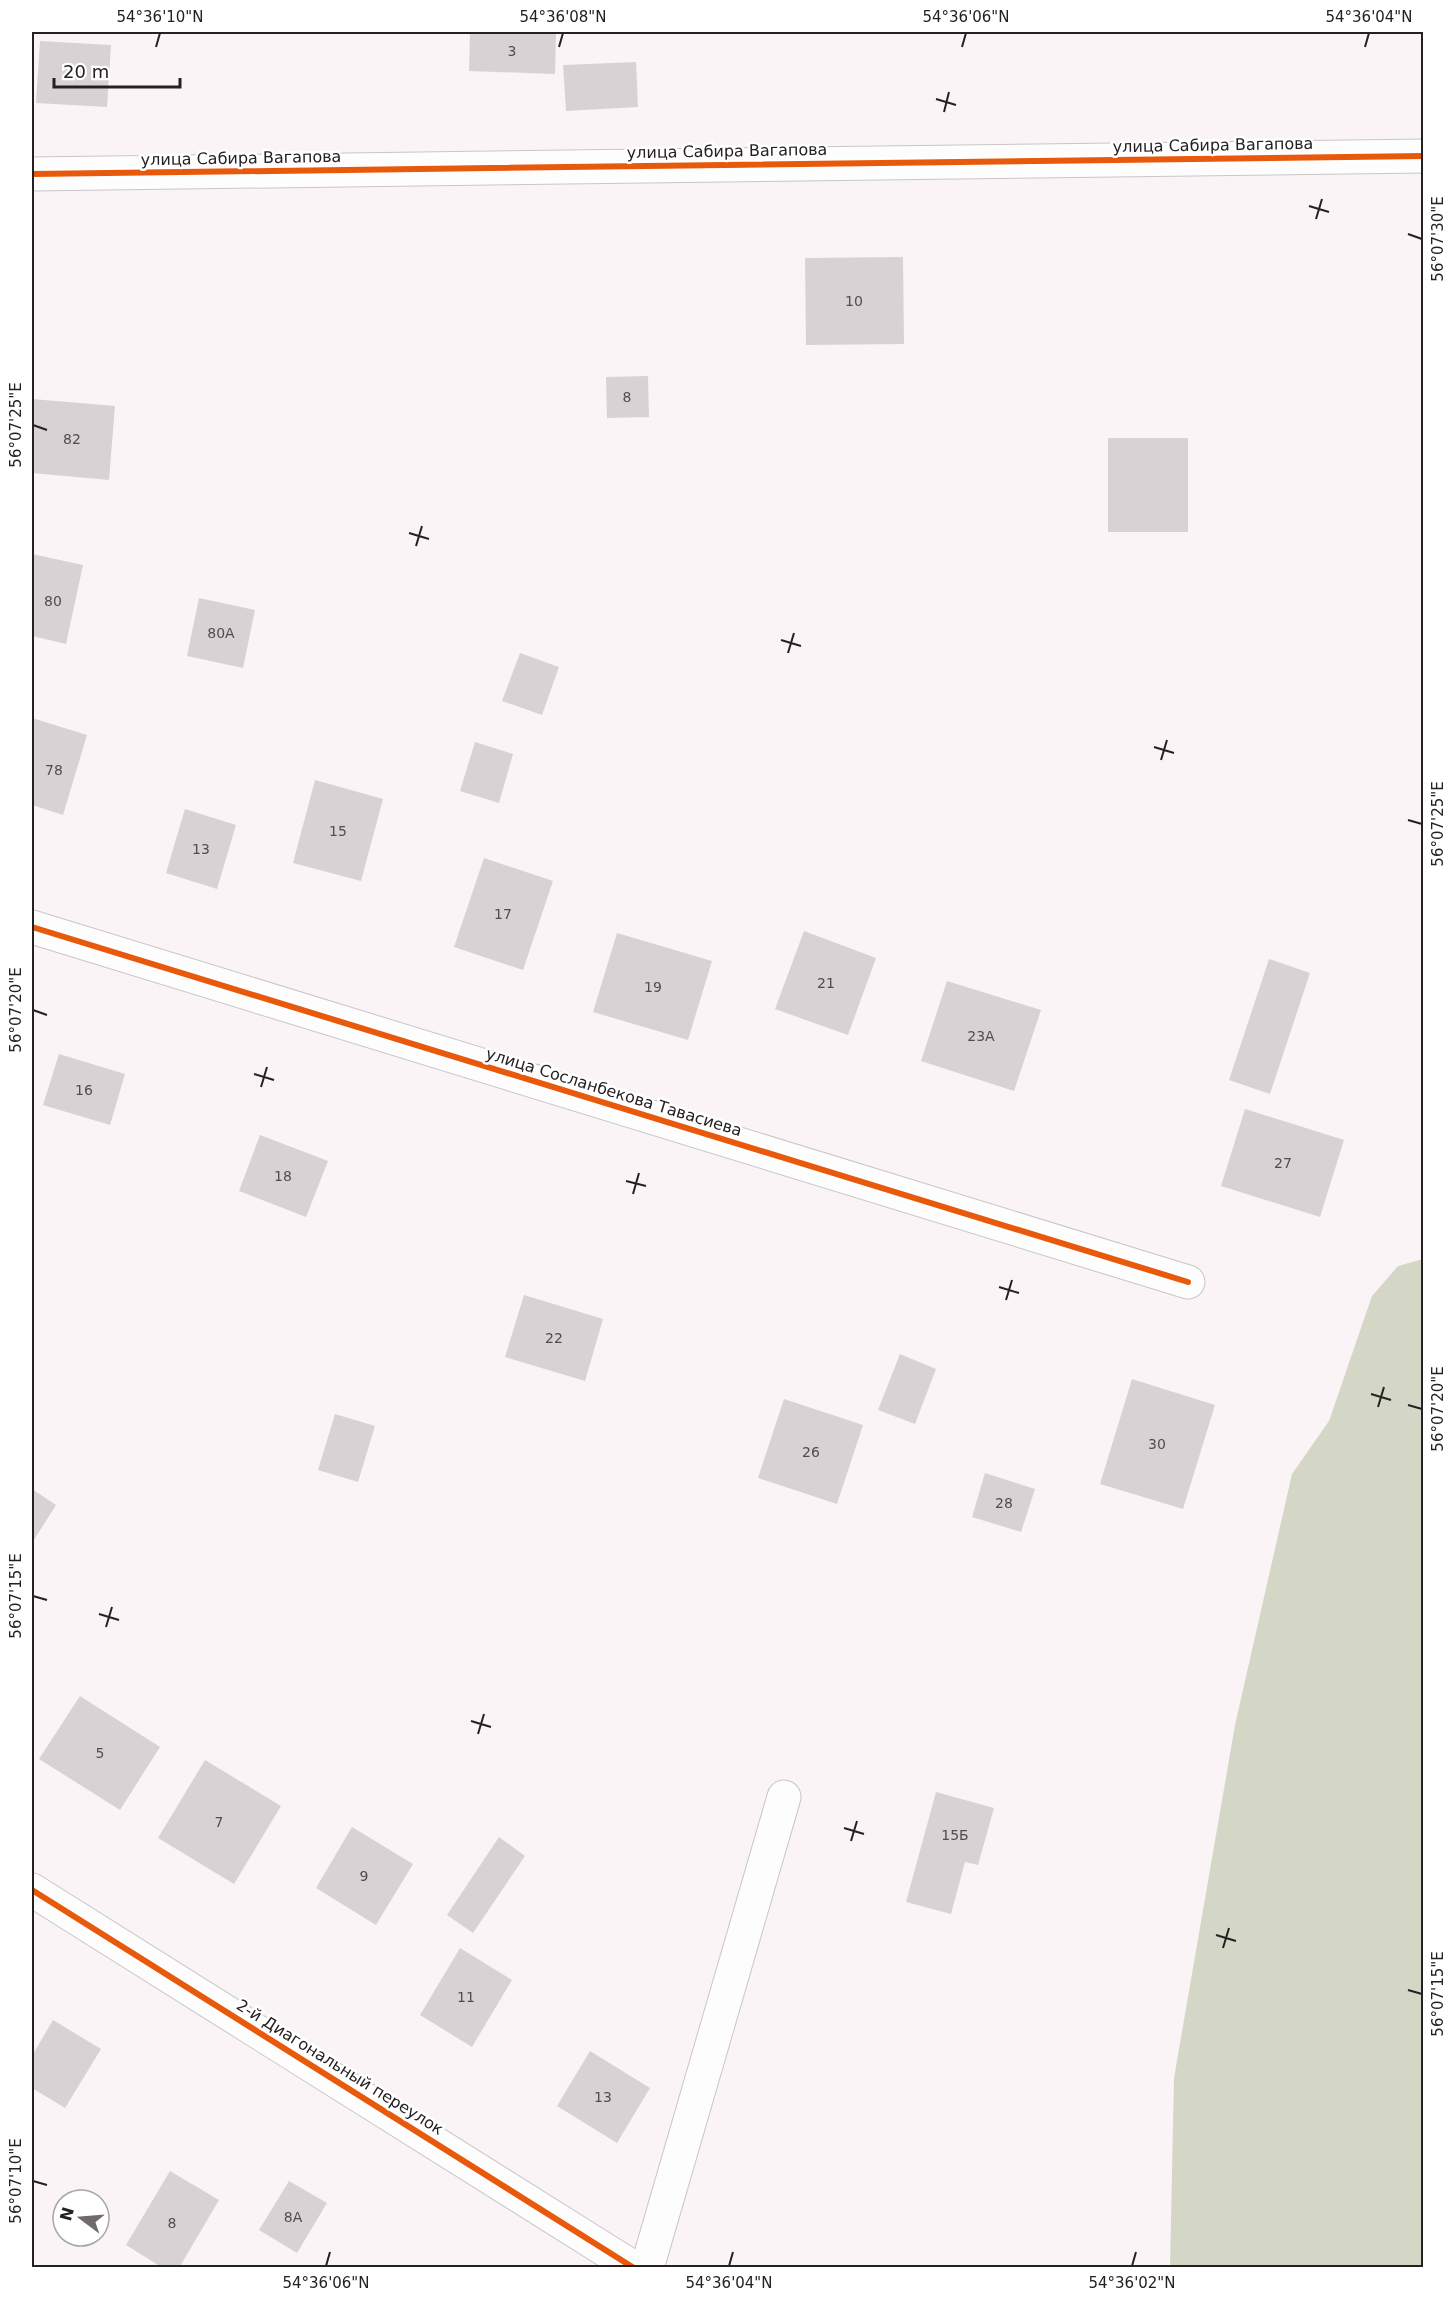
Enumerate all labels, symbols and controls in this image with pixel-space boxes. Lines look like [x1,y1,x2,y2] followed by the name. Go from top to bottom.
[116,8,204,26] text: 54°36'10"N
[519,8,607,26] text: 54°36'08"N
[922,8,1010,26] text: 54°36'06"N
[1325,8,1413,26] text: 54°36'04"N
[508,43,516,59] house number: 3
[54,51,180,89] scale bar
[63,61,109,82] text: 20 m
[1113,134,1313,156] street label: улица Сабира Вагапова
[627,140,827,162] street label: улица Сабира Вагапова
[141,147,341,169] street label: улица Сабира Вагапова
[1429,196,1447,282] text: 56°07'30"E
[845,293,863,309] house number: 10
[7,382,25,468] text: 56°07'25"E
[623,389,631,405] house number: 8
[63,431,81,447] house number: 82
[44,593,62,609] house number: 80
[207,625,235,641] house number: 80А
[45,762,63,778] house number: 78
[1429,781,1447,867] text: 56°07'25"E
[329,823,347,839] house number: 15
[192,841,210,857] house number: 13
[494,906,512,922] house number: 17
[7,967,25,1053] text: 56°07'20"E
[817,975,835,991] house number: 21
[644,979,662,995] house number: 19
[967,1028,995,1044] house number: 23А
[484,1044,744,1140] street label: улица Сосланбекова Тавасиева
[75,1082,93,1098] house number: 16
[1274,1155,1292,1171] house number: 27
[274,1168,292,1184] house number: 18
[545,1330,563,1346] house number: 22
[1429,1366,1447,1452] text: 56°07'20"E
[1148,1436,1166,1452] house number: 30
[802,1444,820,1460] house number: 26
[995,1495,1013,1511] house number: 28
[7,1553,25,1639] text: 56°07'15"E
[96,1745,104,1761] house number: 5
[215,1814,223,1830] house number: 7
[941,1827,969,1843] house number: 15Б
[360,1868,368,1884] house number: 9
[1429,1951,1447,2037] text: 56°07'15"E
[457,1989,475,2005] house number: 11
[233,1995,447,2139] street label: 2-й Диагональный переулок
[594,2089,612,2105] house number: 13
[7,2138,25,2224] text: 56°07'10"E
[51,2188,111,2248] north arrow
[56,2205,78,2223] text: N
[284,2209,303,2225] house number: 8А
[168,2215,176,2231] house number: 8
[282,2274,370,2292] text: 54°36'06"N
[685,2274,773,2292] text: 54°36'04"N
[1088,2274,1176,2292] text: 54°36'02"N

